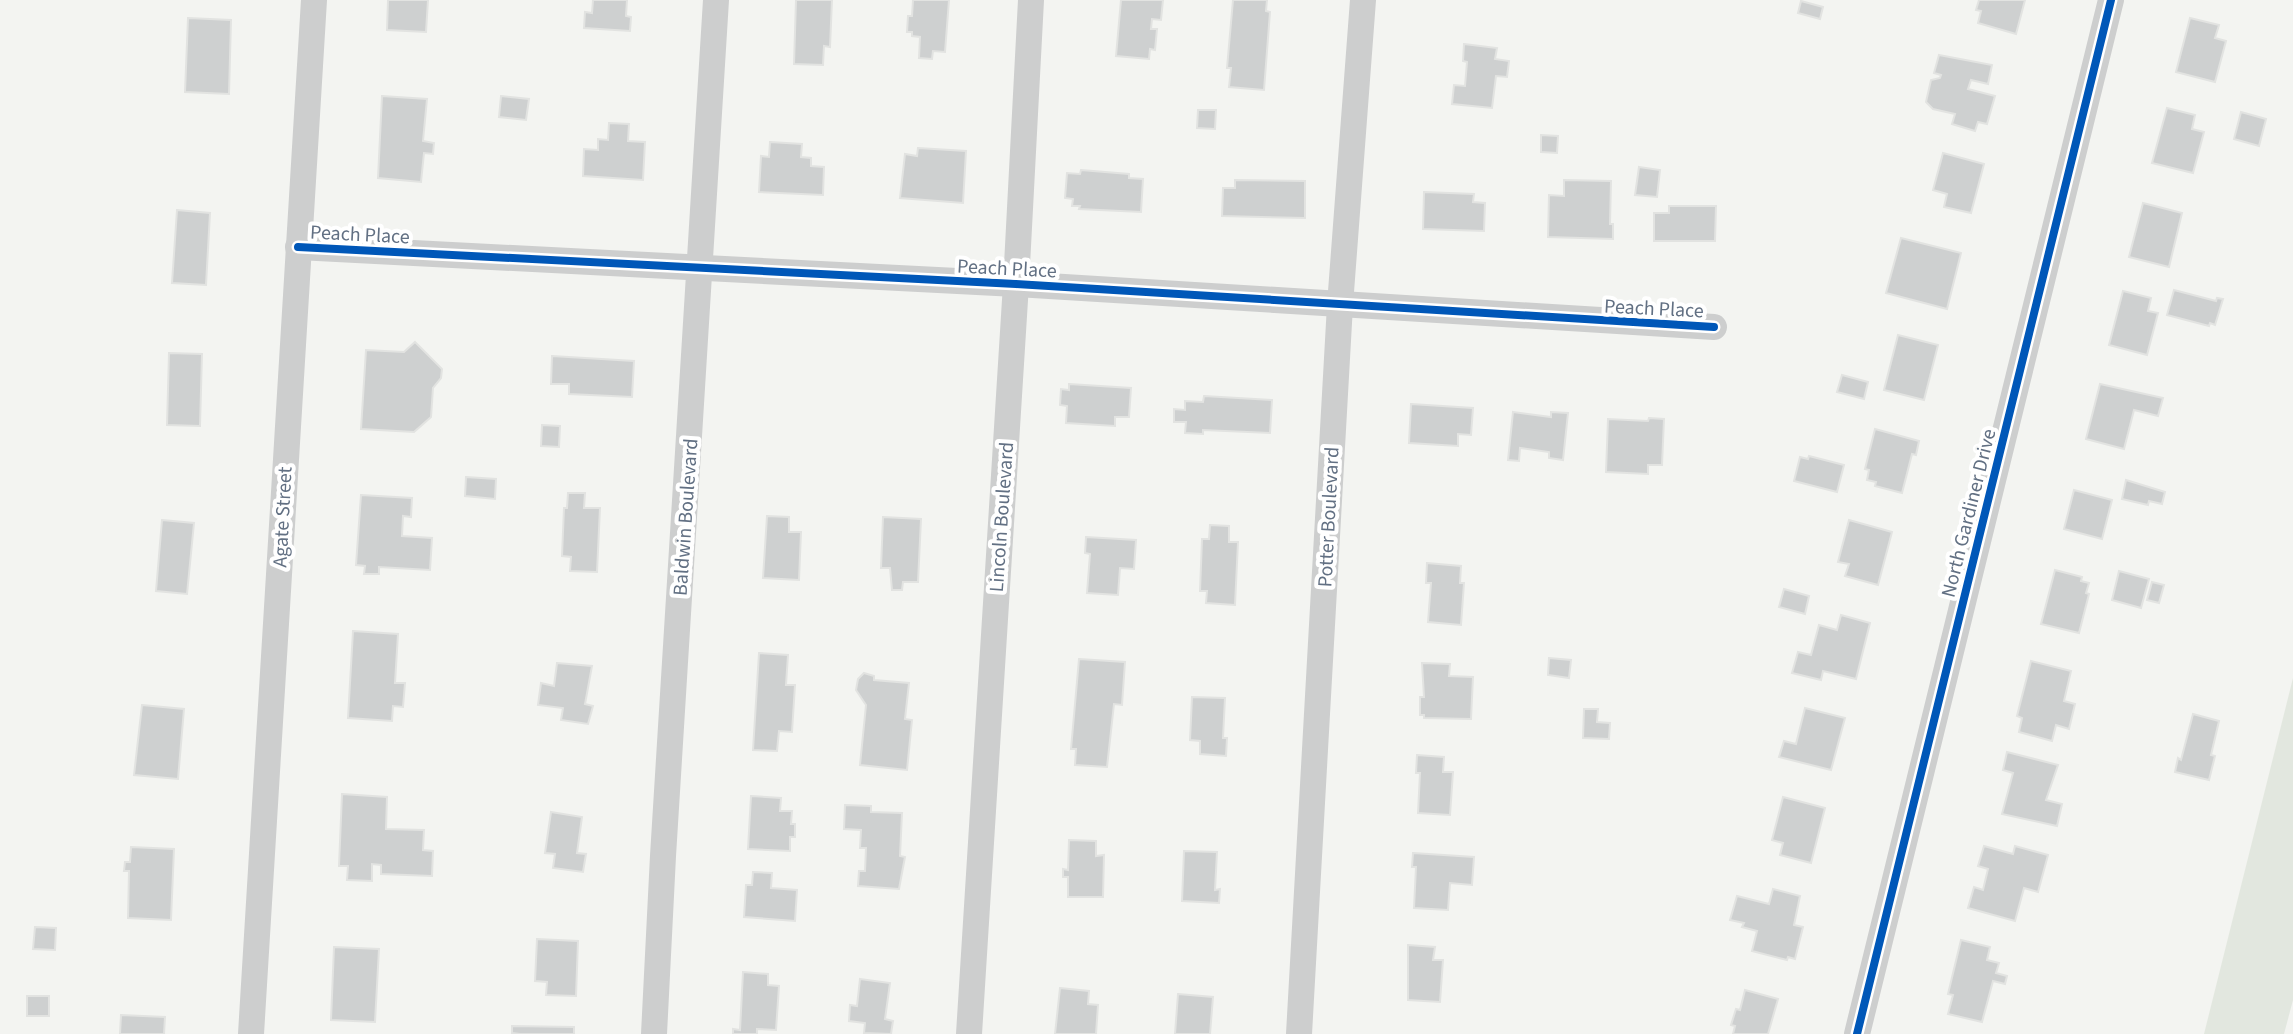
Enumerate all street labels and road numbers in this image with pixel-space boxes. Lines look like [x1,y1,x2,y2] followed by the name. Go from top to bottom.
[309,218,411,252] street label: Peach Place
[956,252,1058,286] street label: Peach Place
[1603,292,1705,326] street label: Peach Place
[1934,426,2003,600] street label: North Gardiner Drive
[667,437,705,597] street label: Baldwin Boulevard
[983,441,1021,593] street label: Lincoln Boulevard
[1311,446,1347,588] street label: Potter Boulevard
[266,466,300,568] street label: Agate Street

